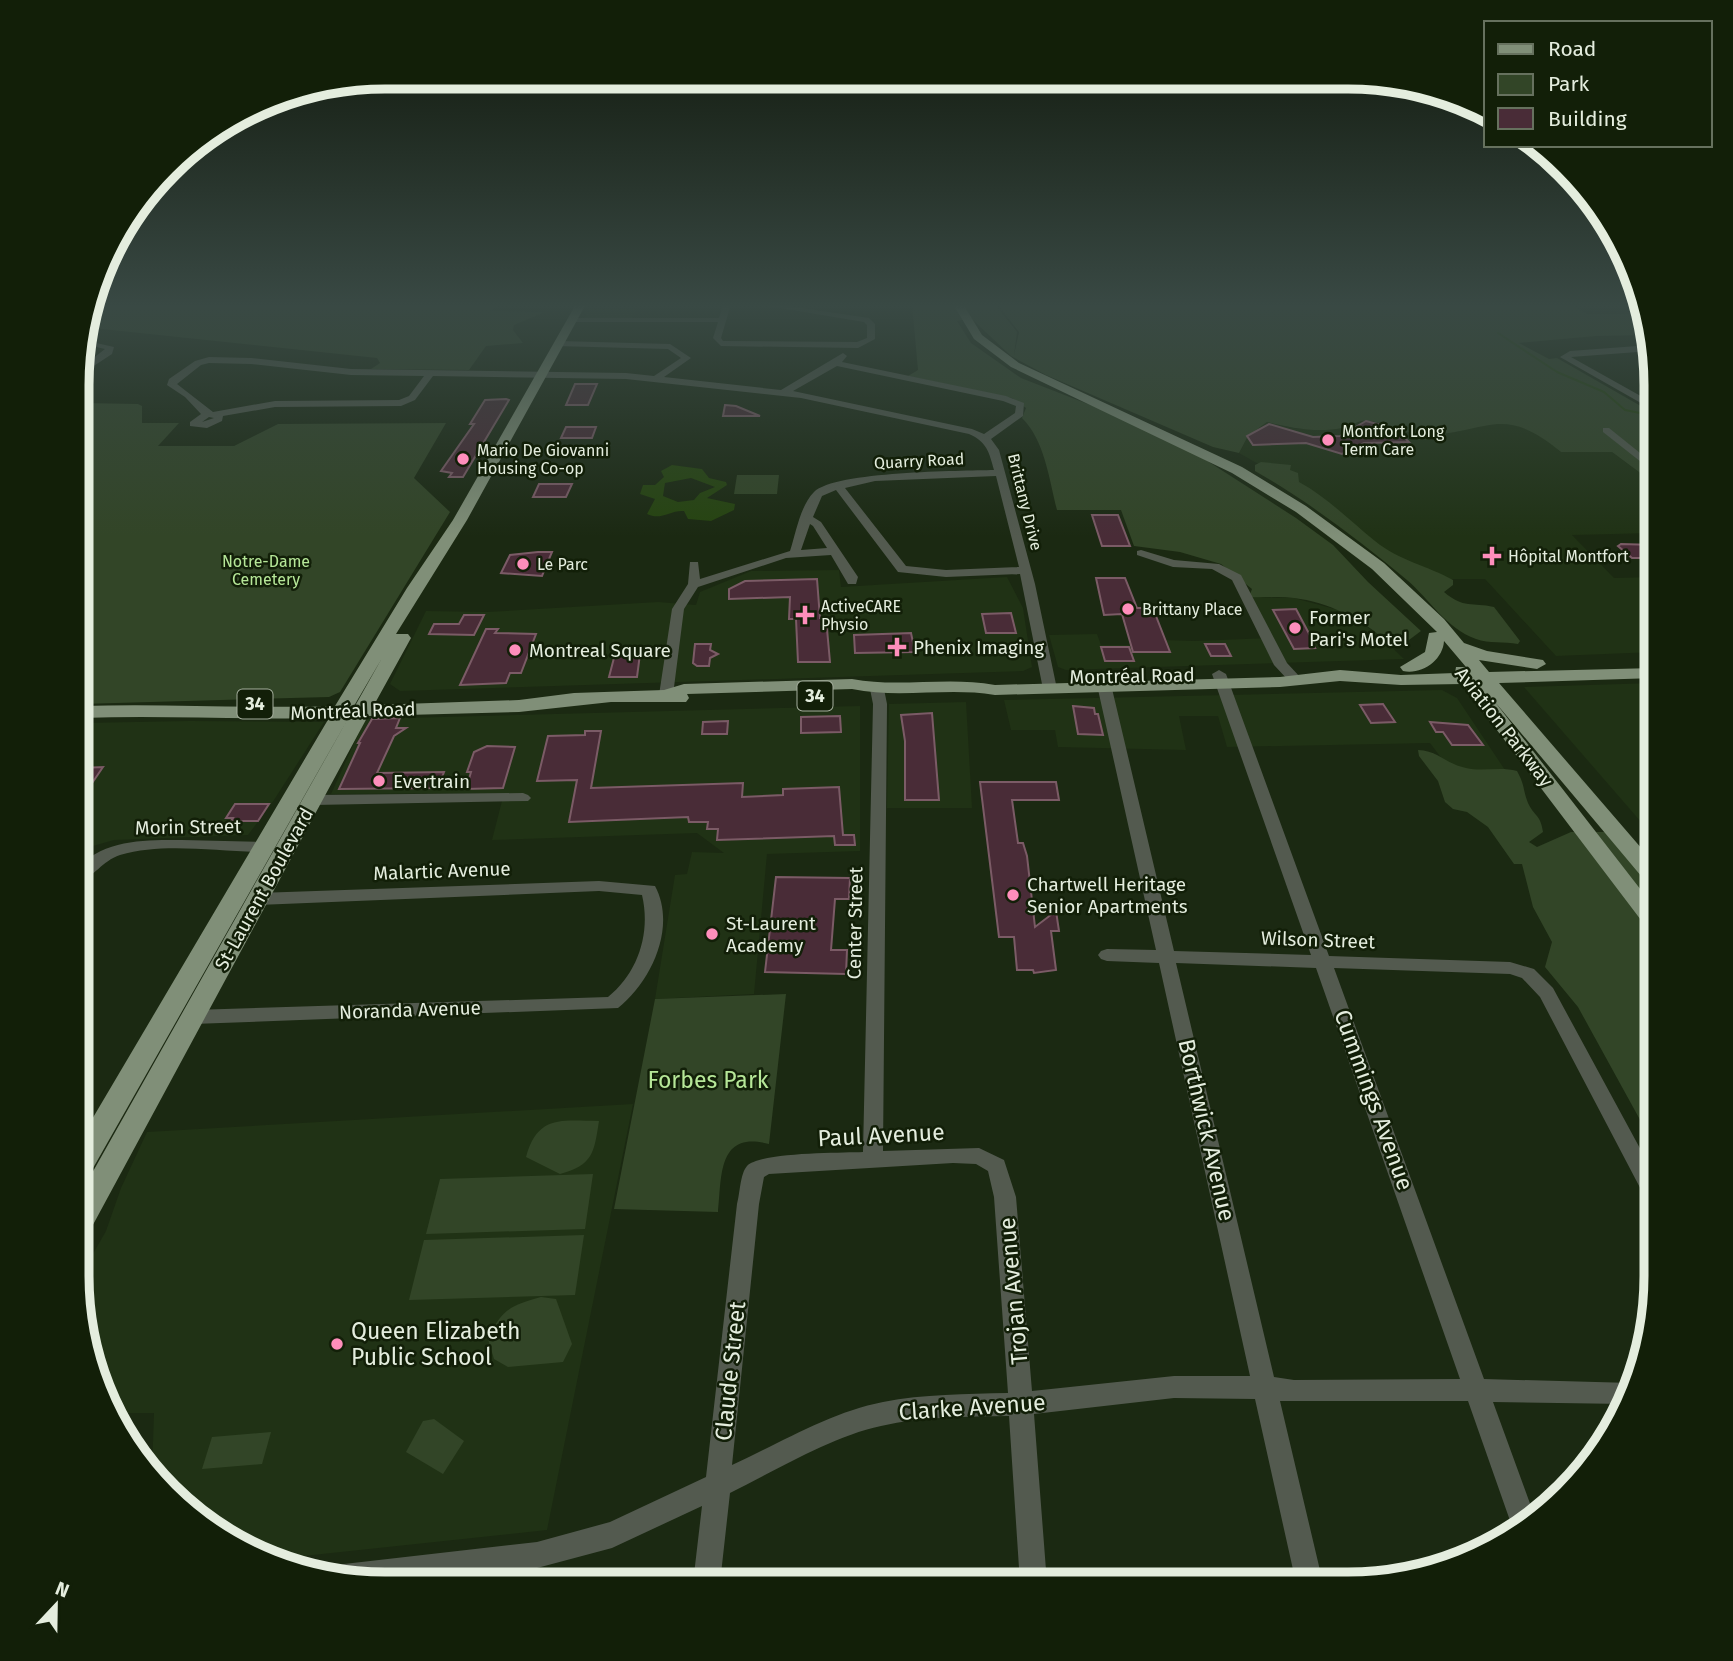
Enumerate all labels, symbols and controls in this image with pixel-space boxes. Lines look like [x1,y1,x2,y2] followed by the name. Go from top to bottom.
[1484,21,1712,147] legend
[1548,36,1596,62] text: Road
[1548,71,1590,97] text: Park
[1548,106,1627,132] text: Building
[1342,422,1445,459] place label: Montfort Long Term Care
[1320,432,1336,448] marker: Montfort Long Term Care
[477,441,609,478] place label: Mario De Giovanni Housing Co-op
[873,449,965,473] street label: Quarry Road
[455,451,471,467] marker: Mario De Giovanni Housing Co-op
[1004,451,1046,553] street label: Brittany Drive
[1482,546,1502,566] marker: Hôpital Montfort
[1508,547,1629,566] place label: Hôpital Montfort
[222,552,310,589] park label: Notre-Dame Cemetery
[537,555,588,574] place label: Le Parc
[515,556,531,572] marker: Le Parc
[821,597,901,634] place label: ActiveCARE Physio
[1142,600,1242,619] place label: Brittany Place
[1120,601,1136,617] marker: Brittany Place
[795,605,815,625] marker: ActiveCARE Physio
[1309,606,1409,651] place label: Former Pari's Motel
[1287,620,1303,636] marker: Former Pari's Motel
[913,636,1044,659] place label: Phenix Imaging
[887,637,907,657] marker: Phenix Imaging
[529,639,671,662] place label: Montreal Square
[507,642,523,658] marker: Montreal Square
[1069,663,1195,689] street label: Montréal Road
[1450,663,1558,792] street label: Aviation Parkway
[798,682,832,710] road number: 34
[238,690,272,718] road number: 34
[290,697,416,725] street label: Montréal Road
[393,770,470,793] place label: Evertrain
[371,773,387,789] marker: Evertrain
[210,804,318,974] street label: St-Laurent Boulevard
[135,815,241,839] street label: Morin Street
[373,857,511,885] street label: Malartic Avenue
[843,866,867,979] street label: Center Street
[1027,873,1188,918] place label: Chartwell Heritage Senior Apartments
[1005,887,1021,903] marker: Chartwell Heritage Senior Apartments
[726,912,816,957] place label: St-Laurent Academy
[704,926,720,942] marker: St-Laurent Academy
[1260,927,1376,953] street label: Wilson Street
[339,996,481,1024] street label: Noranda Avenue
[1328,1006,1420,1194] street label: Cummings Avenue
[1172,1036,1242,1224] street label: Borthwick Avenue
[647,1066,769,1094] park label: Forbes Park
[817,1118,945,1152] street label: Paul Avenue
[993,1216,1033,1366] street label: Trojan Avenue
[709,1299,751,1442] street label: Claude Street
[351,1317,521,1371] place label: Queen Elizabeth Public School
[329,1336,345,1352] marker: Queen Elizabeth Public School
[898,1388,1046,1426] street label: Clarke Avenue
[21,1570,91,1640] north arrow
[52,1577,72,1603] text: N

